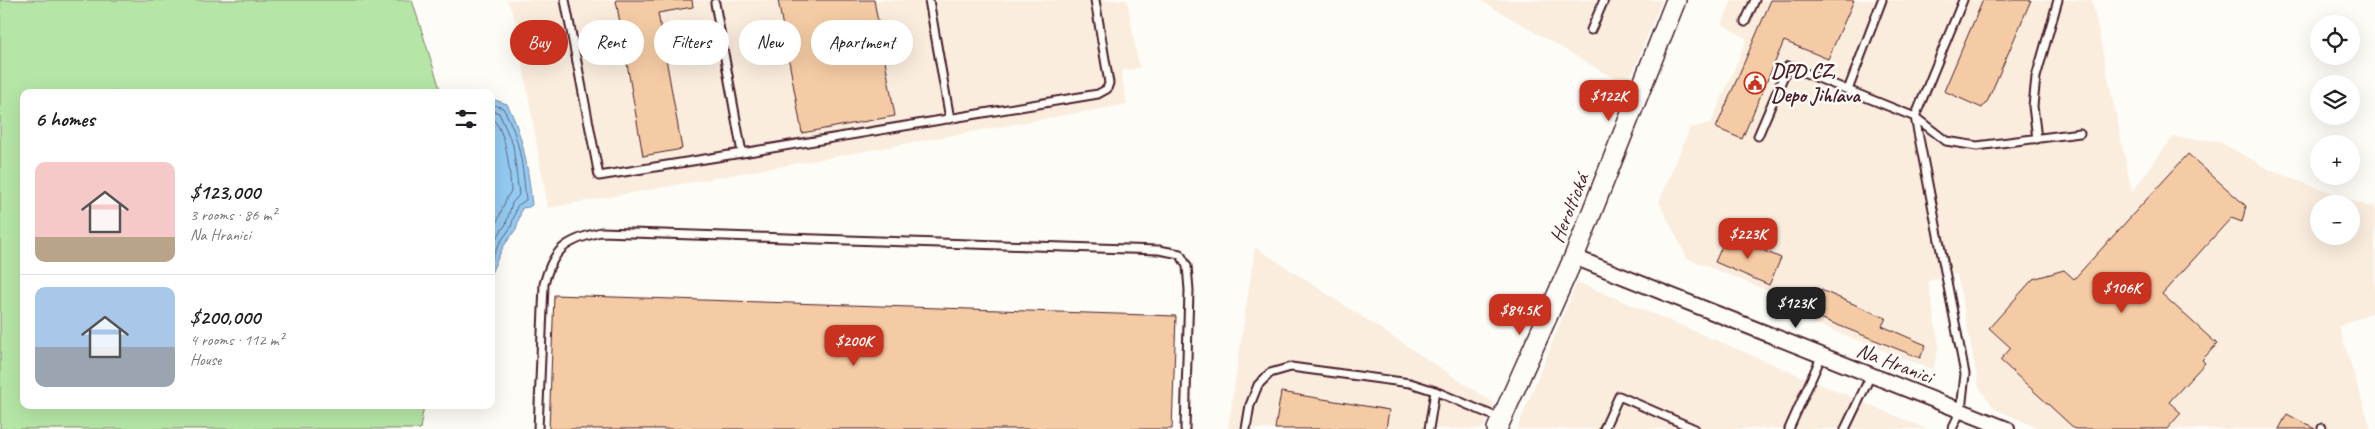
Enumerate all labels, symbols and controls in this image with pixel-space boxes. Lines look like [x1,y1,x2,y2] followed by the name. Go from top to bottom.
[2310,15,2360,245] map controls
[2310,15,2360,65] button: locate
[510,20,568,65] chip: Buy
[578,20,644,65] chip: Rent
[654,20,729,65] chip: Filters
[739,20,801,65] chip: New
[811,20,913,65] chip: Apartment
[1771,58,1861,108] place label: DPD CZ, Depo Jihlava
[1743,71,1767,95] public building icon: DPD CZ, Depo Jihlava
[2310,75,2360,125] button: layers
[1574,80,1644,122] pin: $122K
[1591,86,1627,106] text: $122K
[452,105,480,133] icon: filters
[35,106,95,132] text: 6 homes
[2310,135,2360,185] button: +
[1543,168,1595,246] street label: Heroltická
[190,179,260,205] text: $123,000
[75,182,135,242] icon: home
[2310,195,2360,245] button: −
[190,205,276,225] text: 3 rooms · 86 m²
[1713,218,1783,260] pin: $223K
[1730,224,1766,244] text: $223K
[190,225,251,245] text: Na Hranici
[2087,272,2157,314] pin: $106K
[2103,278,2141,298] text: $106K
[1761,286,1831,329] pin: $123K
[1778,293,1814,313] text: $123K
[1479,294,1561,336] pin: $84.5K
[1500,300,1540,320] text: $84.5K
[190,304,260,330] text: $200,000
[75,307,135,367] icon: home
[819,324,889,367] pin: $200K
[190,330,284,350] text: 4 rooms · 112 m²
[836,331,872,351] text: $200K
[1853,337,1940,391] street label: Na Hranici
[190,350,221,370] text: House

